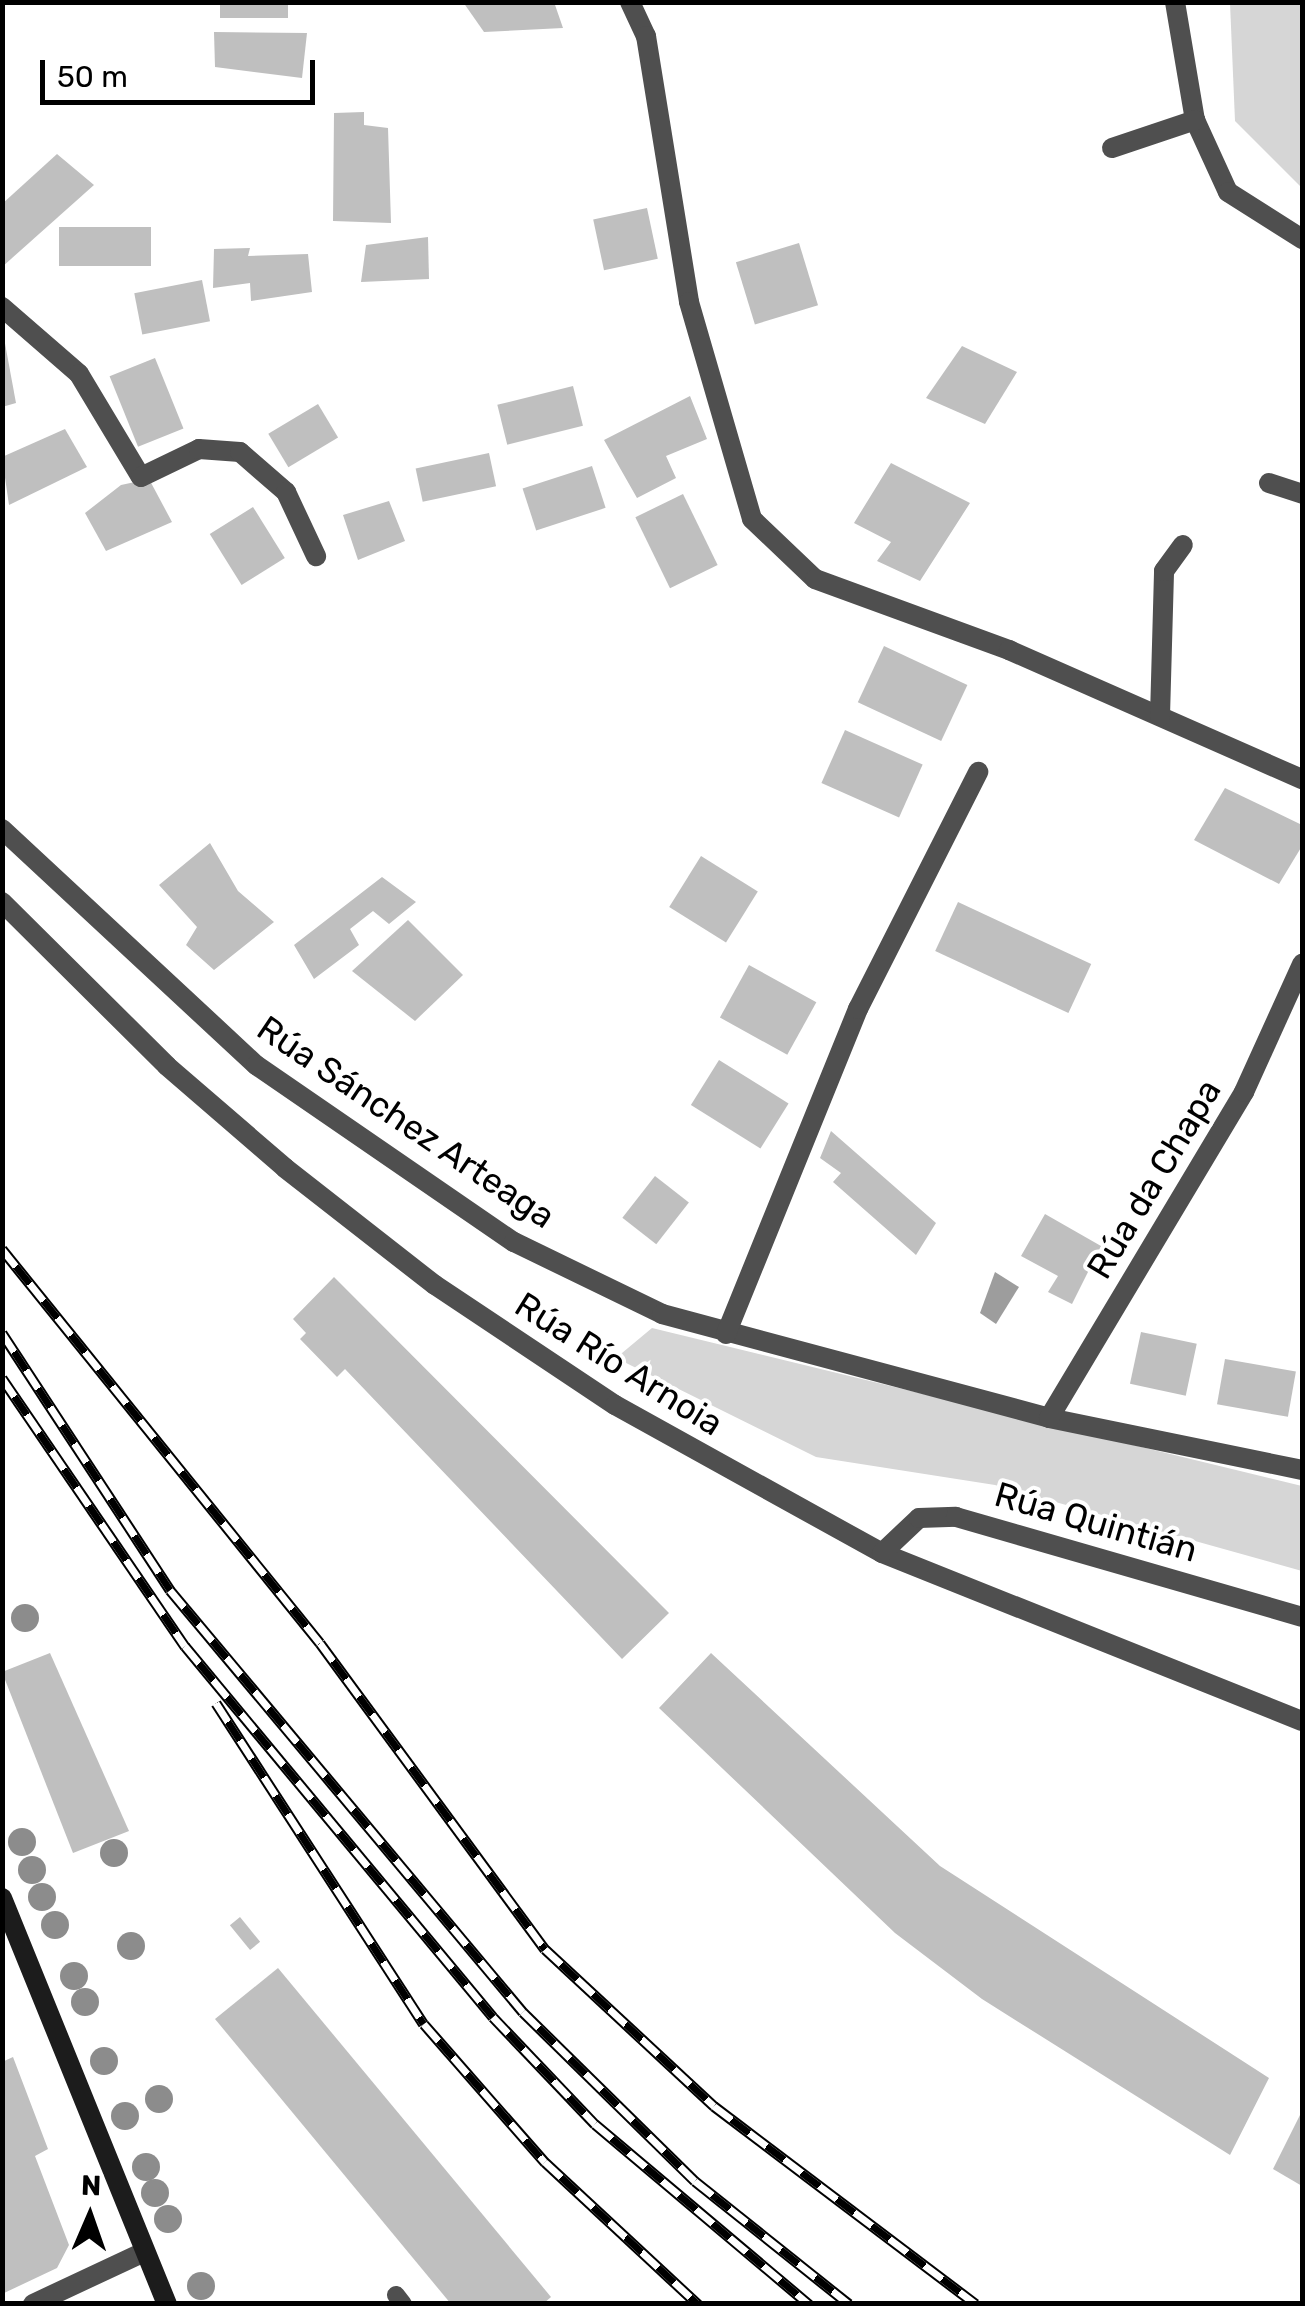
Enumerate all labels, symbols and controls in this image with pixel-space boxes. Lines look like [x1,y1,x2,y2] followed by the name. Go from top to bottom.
[45,40,320,102] scale bar
[57,59,128,95] text: 50 m
[249,1007,563,1237] street label: Rúa Sánchez Arteaga
[1078,1072,1230,1286] street label: Rúa da Chapa
[507,1283,731,1445] street label: Rúa Río Arnoia
[990,1473,1202,1571] street label: Rúa Quintián
[40,2166,140,2266] north arrow
[80,2169,102,2202] text: N

